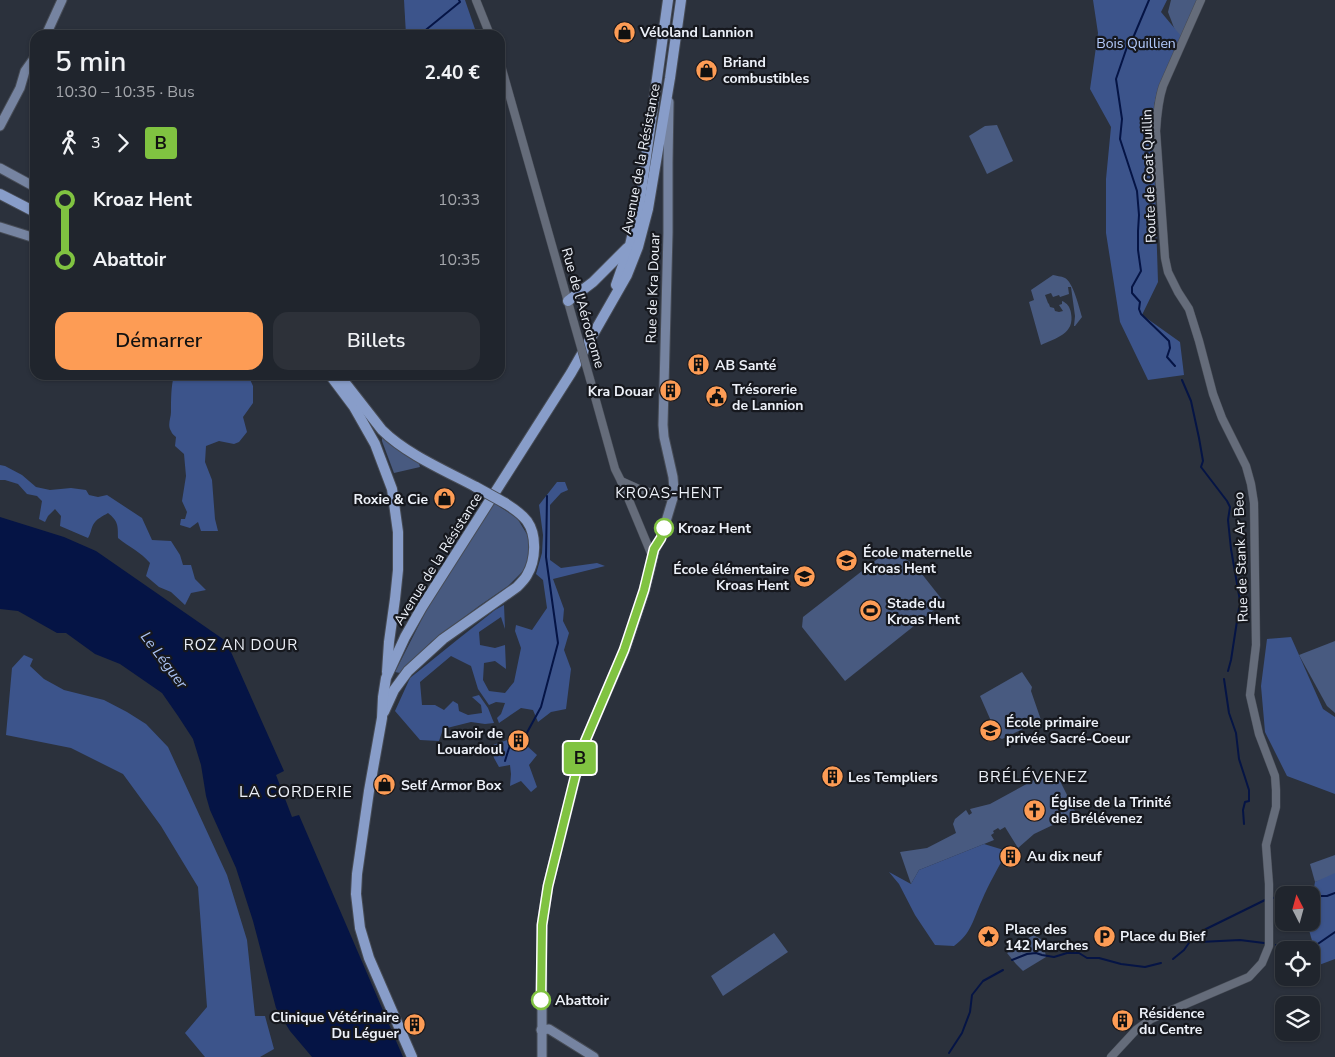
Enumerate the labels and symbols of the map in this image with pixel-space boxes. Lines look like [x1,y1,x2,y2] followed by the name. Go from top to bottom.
[612,20,636,44] shop icon: Véloland Lannion
[639,23,753,42] place label: Véloland Lannion
[1096,34,1176,53] park label: Bois Quillien
[723,53,809,88] place label: Briand combustibles
[695,58,719,82] shop icon: Briand combustibles
[617,82,665,236] street label: Avenue de la Résistance
[1137,109,1161,243] street label: Route de Coat Quillin
[642,232,664,344] street label: Rue de Kra Douar
[557,245,609,371] street label: Rue de l'Aérodrome
[687,353,711,377] building icon: AB Santé
[715,356,777,375] place label: AB Santé
[658,379,682,403] building icon: Kra Douar
[732,380,804,415] place label: Trésorerie de Lannion
[588,382,655,401] place label: Kra Douar
[704,385,728,409] public building icon: Trésorerie de Lannion
[615,483,723,503] district label: KROAS-HENT
[432,487,456,511] shop icon: Roxie & Cie
[389,489,487,629] street label: Avenue de la Résistance
[354,490,428,509] place label: Roxie & Cie
[1229,491,1253,623] street label: Rue de Stank Ar Beo
[654,518,674,538] marker: Kroaz Hent
[678,519,751,538] place label: Kroaz Hent
[863,543,973,578] place label: École maternelle Kroas Hent
[835,548,859,572] school or university icon: École maternelle Kroas Hent
[673,560,790,595] place label: École élémentaire Kroas Hent
[793,565,817,589] school or university icon: École élémentaire Kroas Hent
[887,594,961,629] place label: Stade du Kroas Hent
[859,599,883,623] sports icon: Stade du Kroas Hent
[136,627,192,693] water label: Le Léguer
[184,635,298,655] district label: ROZ AN DOUR
[1006,713,1131,748] place label: École primaire privée Sacré-Coeur
[978,718,1002,742] school or university icon: École primaire privée Sacré-Coeur
[437,724,504,759] place label: Lavoir de Louardoul
[507,729,531,753] building icon: Lavoir de Louardoul
[564,742,596,774] line badge: B
[820,765,844,789] building icon: Les Templiers
[978,766,1088,788] district label: BRÉLÉVENEZ
[848,768,938,787] place label: Les Templiers
[373,773,397,797] shop icon: Self Armor Box
[401,776,502,795] place label: Self Armor Box
[239,781,353,803] district label: LA CORDERIE
[1051,793,1171,828] place label: Église de la Trinité de Brélévenez
[1023,798,1047,822] church icon: Église de la Trinité de Brélévenez
[999,844,1023,868] building icon: Au dix neuf
[1027,847,1103,866] place label: Au dix neuf
[1275,886,1320,931] north arrow
[1005,920,1089,955] place label: Place des 142 Marches
[1092,924,1116,948] parking icon: Place du Bief
[977,925,1001,949] place icon: Place des 142 Marches
[1120,927,1206,946] place label: Place du Bief
[531,990,551,1010] marker: Abattoir
[555,991,609,1010] place label: Abattoir
[1139,1004,1205,1039] place label: Résidence du Centre
[271,1008,400,1043] place label: Clinique Vétérinaire Du Léguer
[1111,1009,1135,1033] building icon: Résidence du Centre
[403,1013,427,1037] building icon: Clinique Vétérinaire Du Léguer

